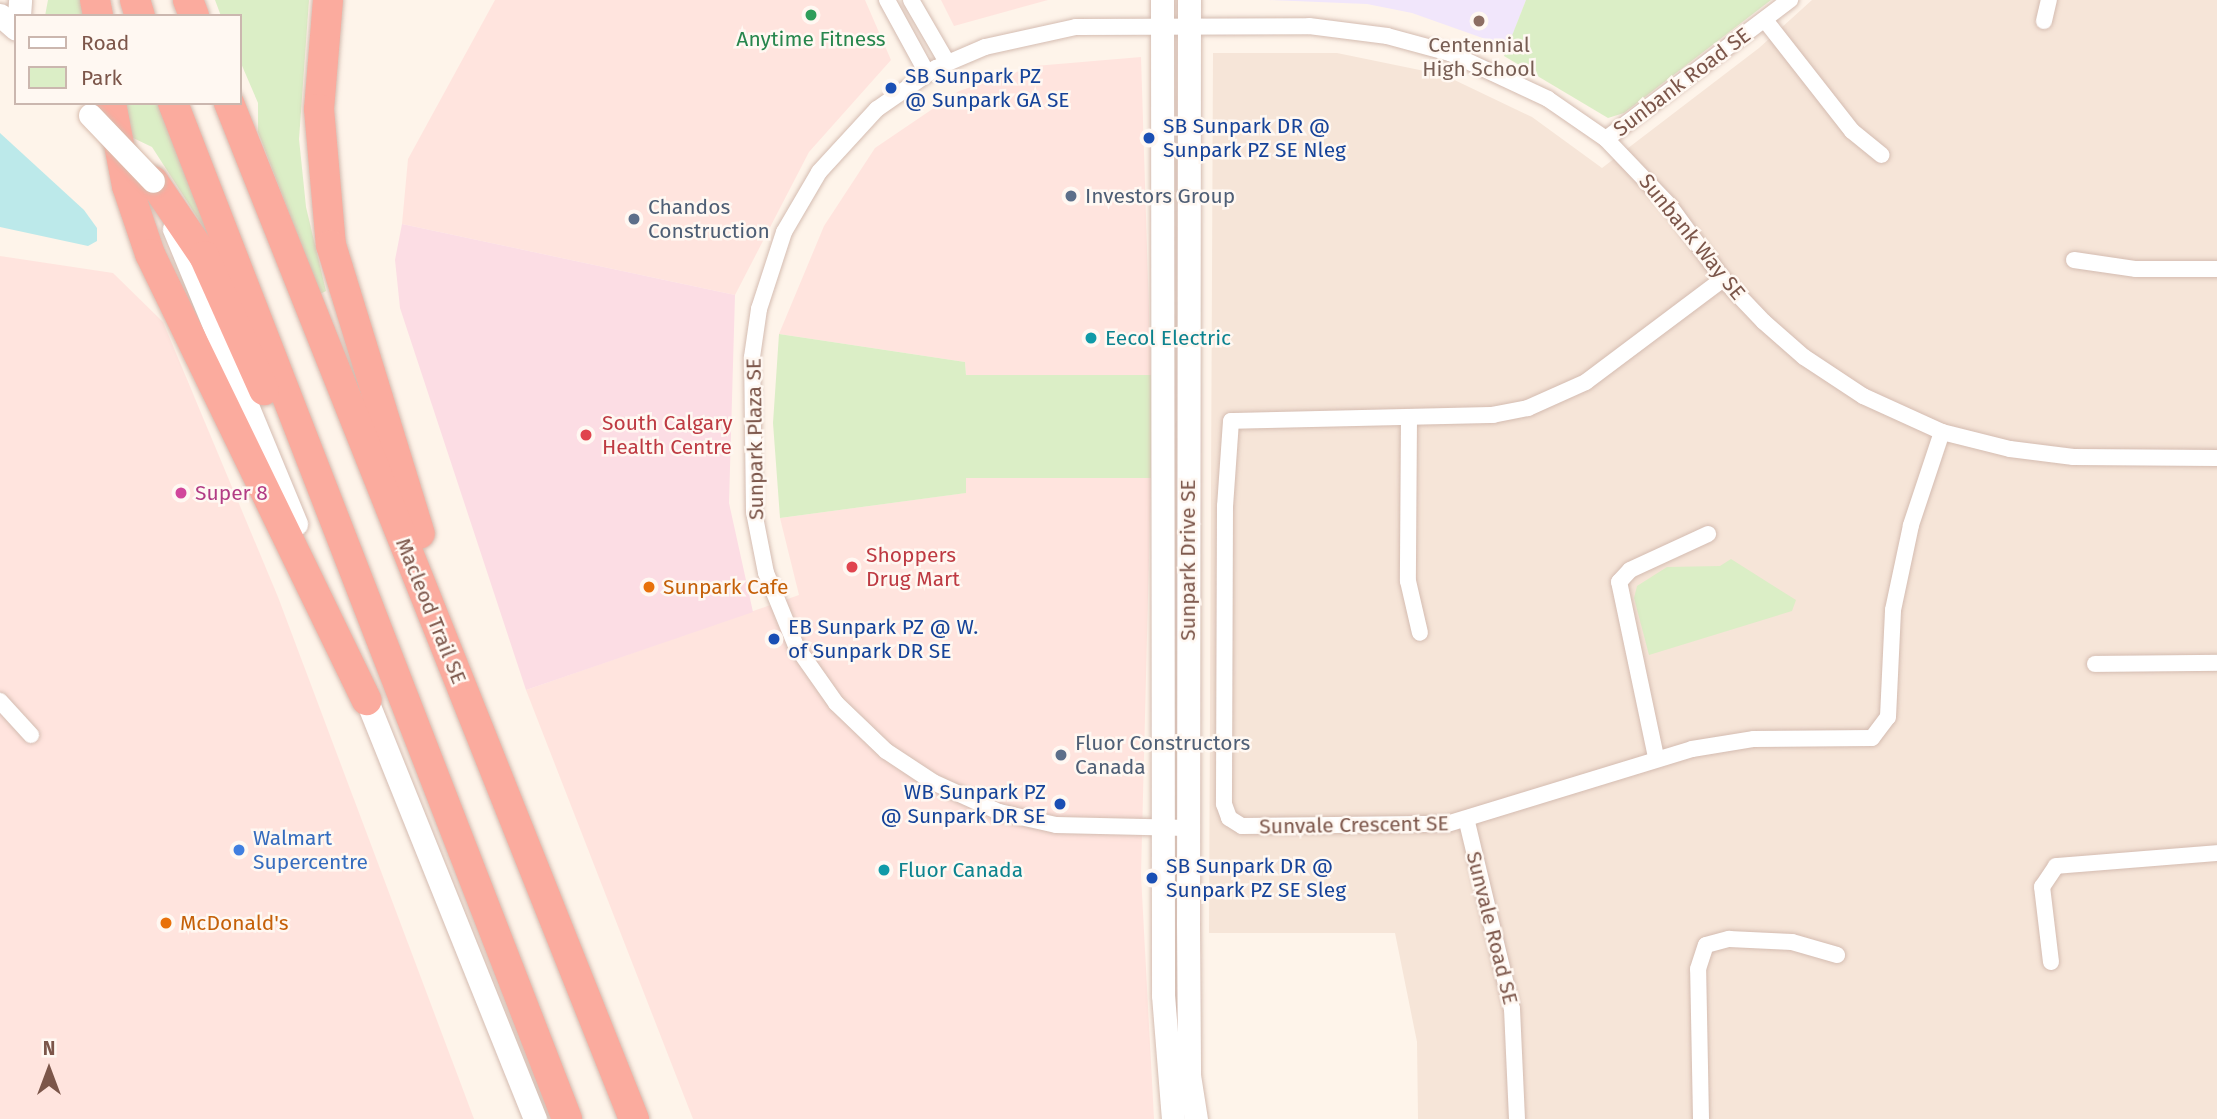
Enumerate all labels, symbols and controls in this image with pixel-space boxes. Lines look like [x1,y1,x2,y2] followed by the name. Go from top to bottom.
[803,7,819,23] marker: Anytime Fitness
[1471,13,1487,29] marker: Centennial High School
[14,14,242,105] legend
[1609,22,1755,142] street label: Sunbank Road SE
[736,26,886,52] place label: Anytime Fitness
[81,30,129,56] text: Road
[1422,32,1536,82] place label: Centennial High School
[905,63,1070,113] place label: SB Sunpark PZ @ Sunpark GA SE
[81,65,122,91] text: Park
[883,80,899,96] marker: SB Sunpark PZ @ Sunpark GA SE
[1163,113,1346,163] place label: SB Sunpark DR @ Sunpark PZ SE Nleg
[1141,130,1157,146] marker: SB Sunpark DR @ Sunpark PZ SE Nleg
[1634,169,1750,305] street label: Sunbank Way SE
[1085,183,1235,209] place label: Investors Group
[1063,188,1079,204] marker: Investors Group
[648,194,770,244] place label: Chandos Construction
[626,211,642,227] marker: Chandos Construction
[1105,325,1231,351] place label: Eecol Electric
[1083,330,1099,346] marker: Eecol Electric
[741,358,769,520] street label: Sunpark Plaza SE
[602,410,733,460] place label: South Calgary Health Centre
[576,425,596,445] marker: South Calgary Health Centre
[1175,479,1201,641] street label: Sunpark Drive SE
[195,480,268,506] place label: Super 8
[173,485,189,501] marker: Super 8
[390,534,472,688] street label: Macleod Trail SE
[866,542,960,592] place label: Shoppers Drug Mart
[844,559,860,575] marker: Shoppers Drug Mart
[663,574,788,600] place label: Sunpark Cafe
[641,579,657,595] marker: Sunpark Cafe
[788,614,978,664] place label: EB Sunpark PZ @ W. of Sunpark DR SE
[766,631,782,647] marker: EB Sunpark PZ @ W. of Sunpark DR SE
[1075,730,1250,780] place label: Fluor Constructors Canada
[1053,747,1069,763] marker: Fluor Constructors Canada
[880,779,1046,829] place label: WB Sunpark PZ @ Sunpark DR SE
[1052,796,1068,812] marker: WB Sunpark PZ @ Sunpark DR SE
[1259,811,1449,839] street label: Sunvale Crescent SE
[253,825,368,875] place label: Walmart Supercentre
[231,842,247,858] marker: Walmart Supercentre
[1461,849,1523,1007] street label: Sunvale Road SE
[1166,853,1346,903] place label: SB Sunpark DR @ Sunpark PZ SE Sleg
[898,857,1023,883] place label: Fluor Canada
[876,862,892,878] marker: Fluor Canada
[1144,870,1160,886] marker: SB Sunpark DR @ Sunpark PZ SE Sleg
[180,910,288,936] place label: McDonald's
[158,915,174,931] marker: McDonald's
[14,1035,84,1105] north arrow
[43,1037,55,1060] text: N

